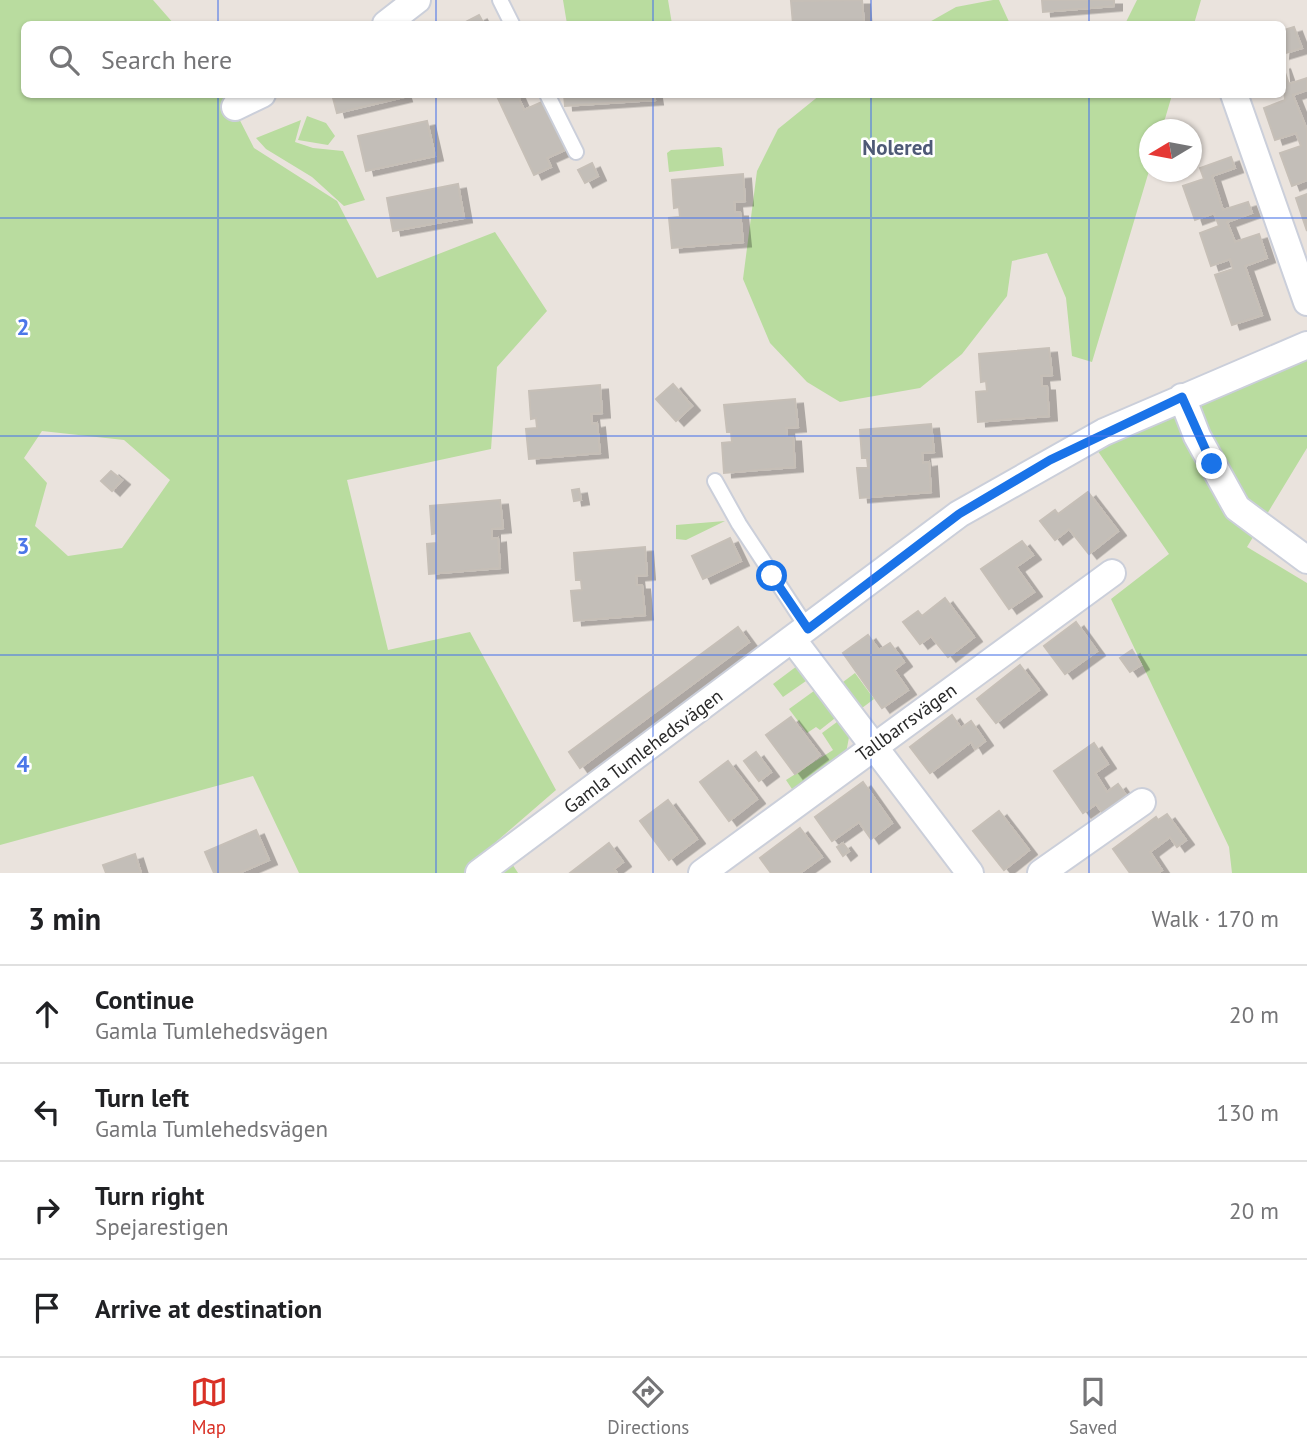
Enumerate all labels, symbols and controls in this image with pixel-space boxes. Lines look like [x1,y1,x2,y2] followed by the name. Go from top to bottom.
[21,21,1286,98] search box
[45,41,83,79] icon: search
[101,43,232,76] text: Search here
[1139,119,1202,182] north arrow
[862,134,934,161] district label: Nolered
[16,312,30,341] text: 2
[1196,448,1227,479] route end
[16,531,30,560] text: 3
[756,560,787,591] route start
[851,677,961,767] street label: Tallbarrsvägen
[559,684,727,818] street label: Gamla Tumlehedsvägen
[16,749,30,778] text: 4
[28,899,101,938] text: 3 min
[1152,904,1279,933] text: Walk · 170 m
[95,983,194,1016] text: Continue
[28,995,66,1033] icon: ahead
[1229,1000,1279,1029] text: 20 m
[95,1016,328,1045] text: Gamla Tumlehedsvägen
[95,1081,189,1114] text: Turn left
[28,1093,66,1131] icon: left
[1217,1098,1279,1127] text: 130 m
[95,1114,328,1143] text: Gamla Tumlehedsvägen
[95,1179,204,1212] text: Turn right
[28,1191,66,1229] icon: right
[1229,1196,1279,1225] text: 20 m
[95,1212,229,1241] text: Spejarestigen
[28,1289,66,1327] icon: arrive
[95,1292,322,1325] text: Arrive at destination
[190,1373,228,1439] tab: Map
[607,1373,689,1439] tab: Directions
[1069,1373,1117,1439] tab: Saved

